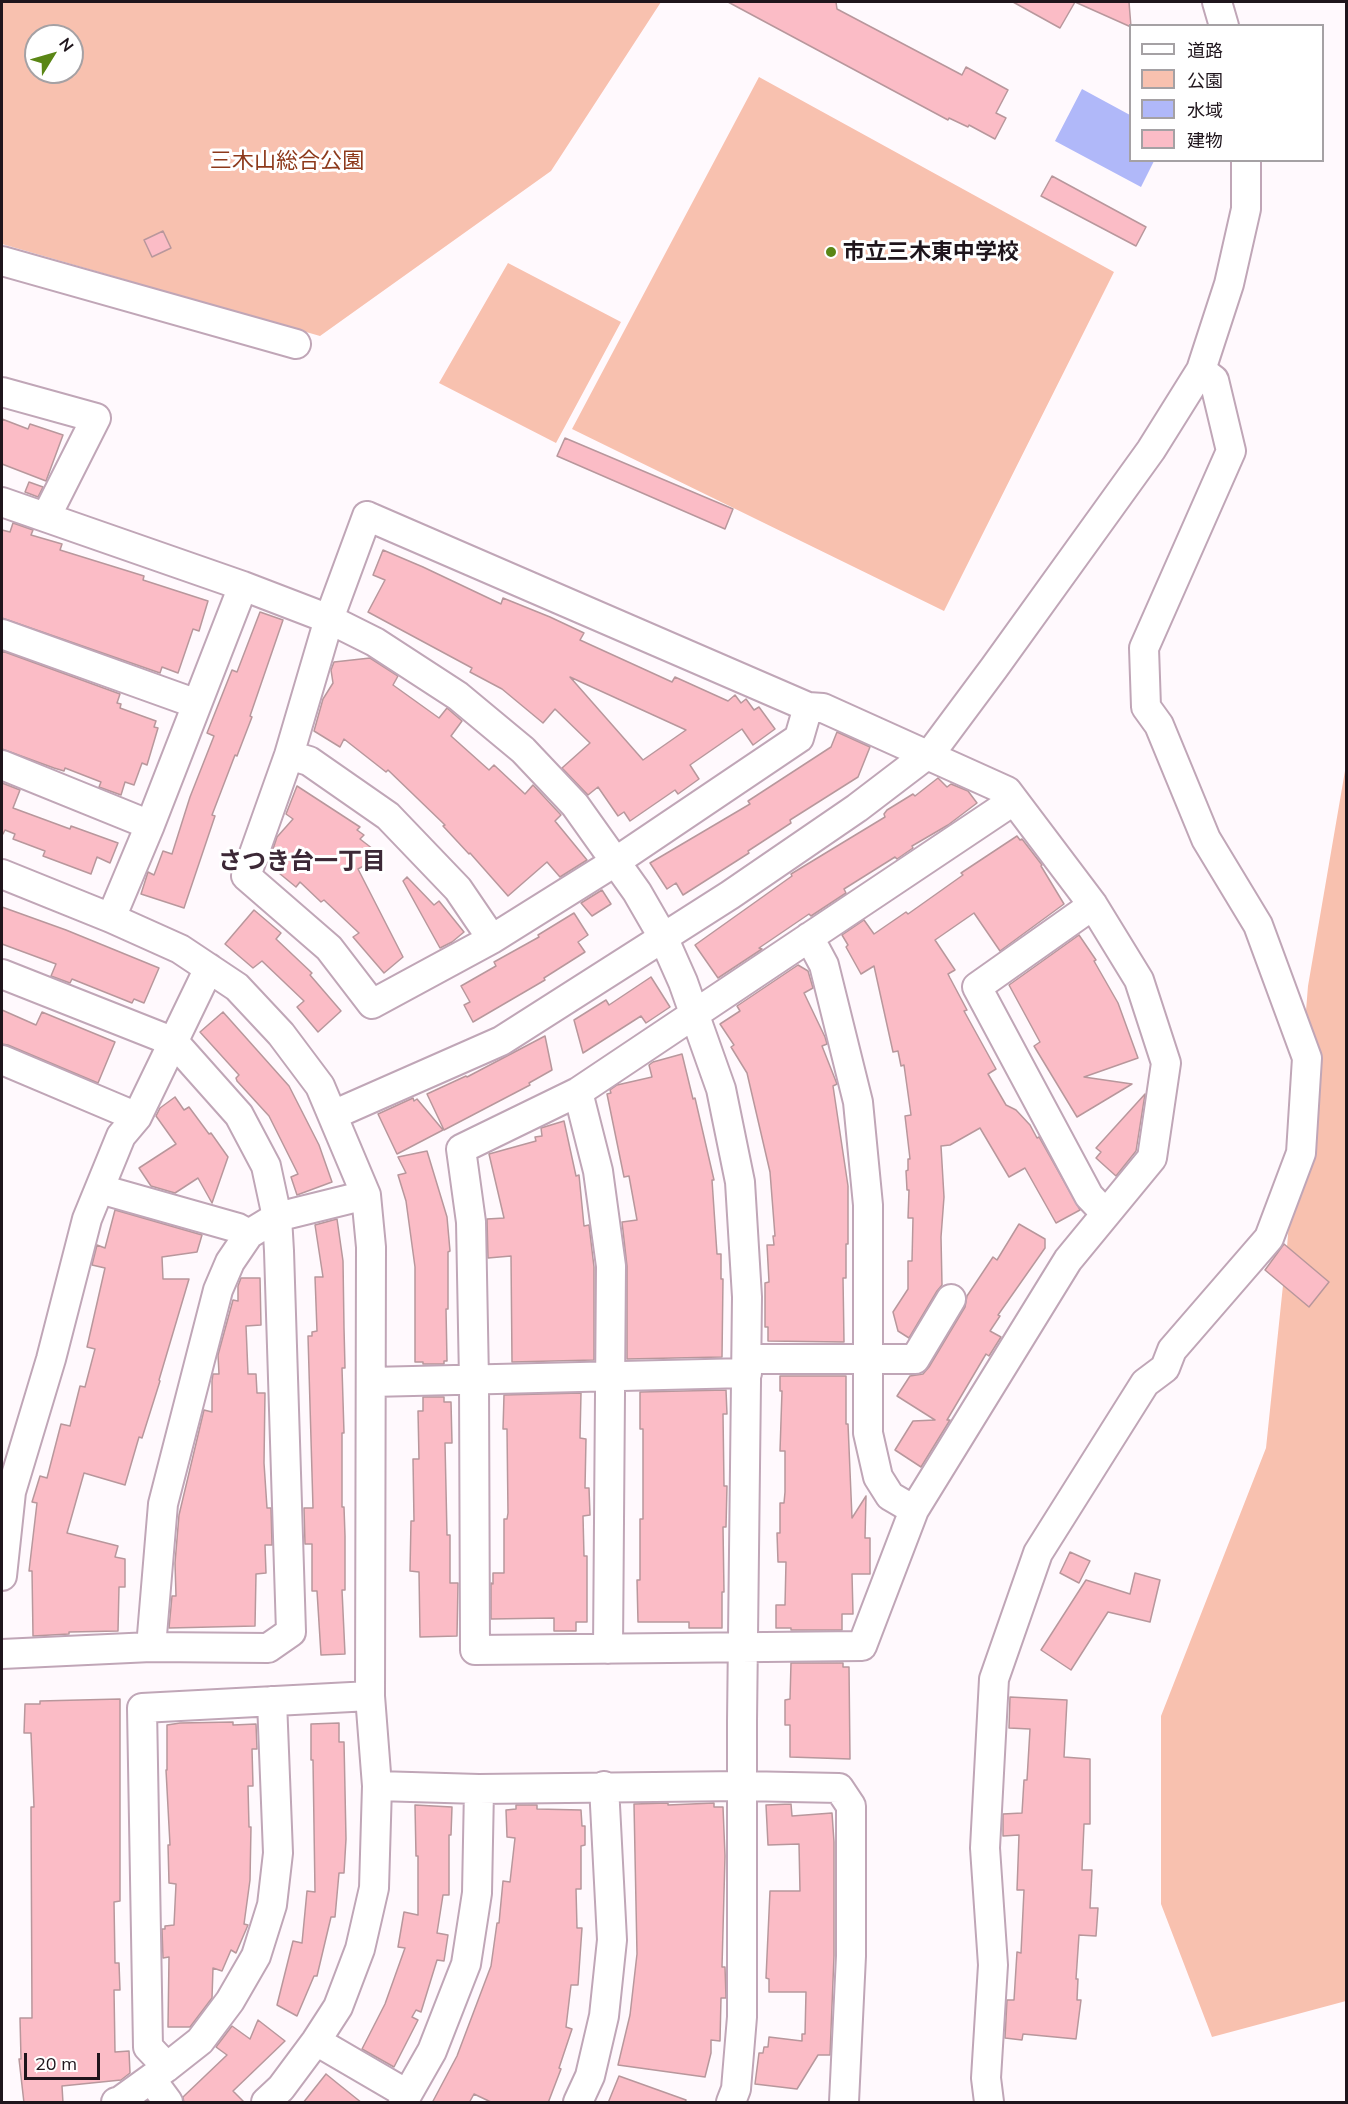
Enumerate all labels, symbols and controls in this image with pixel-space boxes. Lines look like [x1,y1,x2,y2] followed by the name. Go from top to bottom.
[24,24,84,84] north arrow
[1129,24,1324,162] legend
[55,34,78,55] text: N
[1187,39,1223,62] text: 道路
[1187,69,1223,92] text: 公園
[1187,99,1223,122] text: 水域
[1187,129,1223,152] text: 建物
[210,148,364,174] park label: 三木山総合公園
[843,239,1019,265] place label: 市立三木東中学校
[824,245,838,259] marker: 市立三木東中学校
[218,848,386,876] district label: さつき台一丁目
[27,2041,104,2079] scale bar
[35,2052,77,2075] text: 20 m

